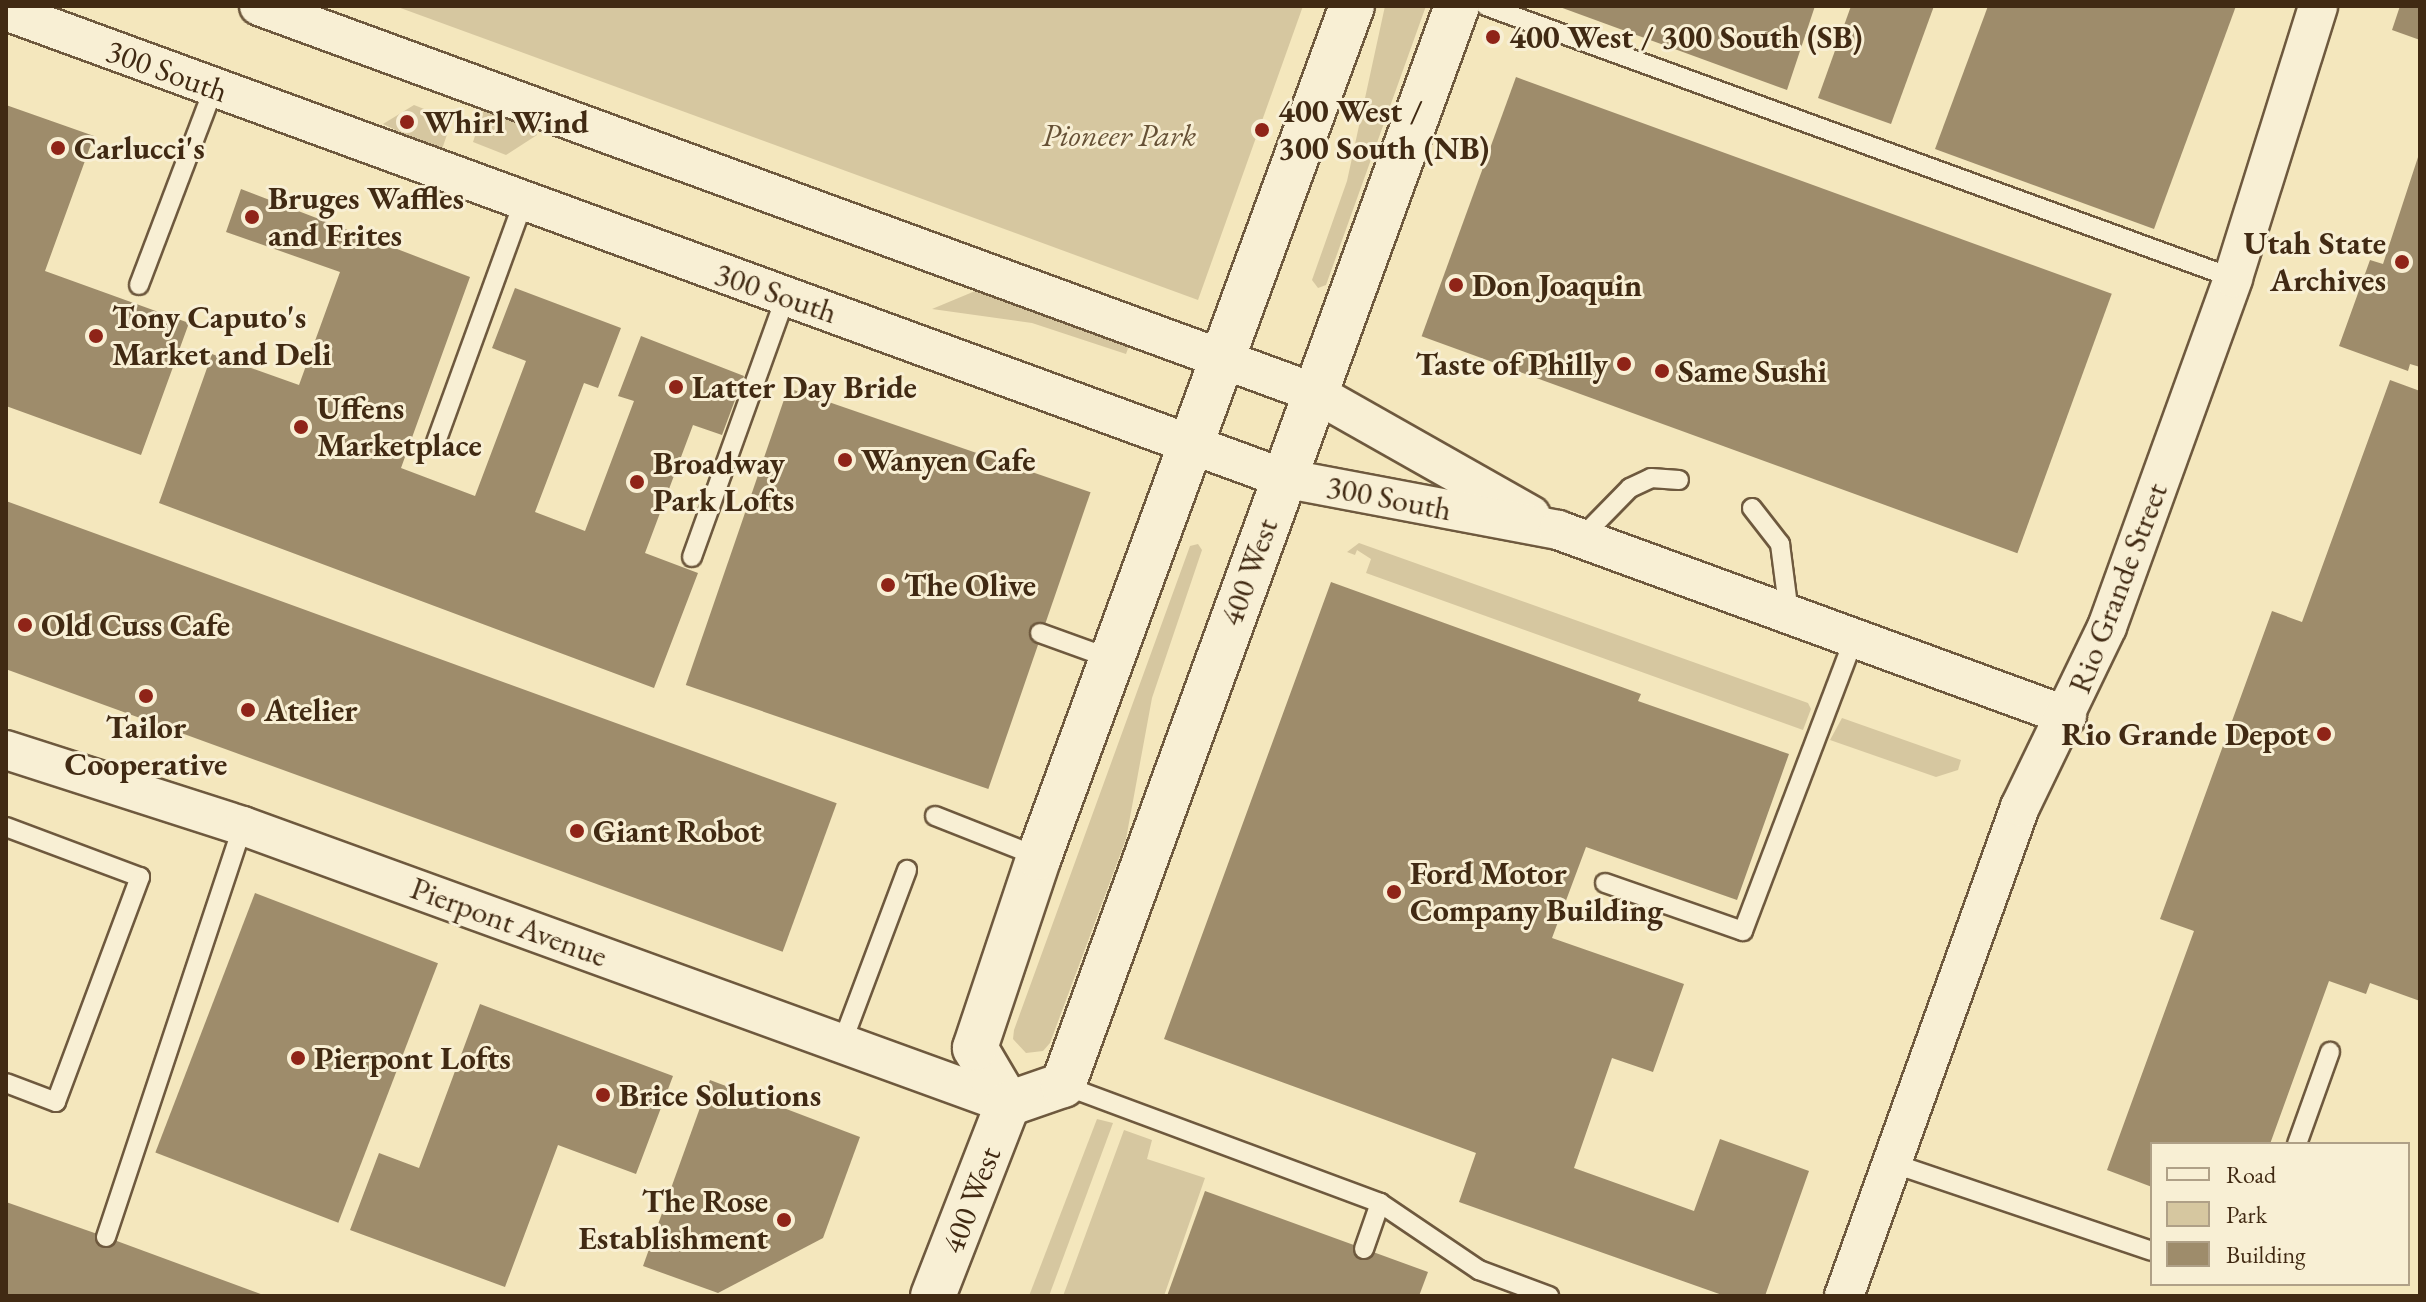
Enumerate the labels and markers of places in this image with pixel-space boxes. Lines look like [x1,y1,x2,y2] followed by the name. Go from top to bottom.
[1509,18,1862,56] place label: 400 West / 300 South (SB)
[1484,28,1502,46] marker: 400 West / 300 South (SB)
[1278,93,1489,168] place label: 400 West / 300 South (NB)
[423,103,589,141] place label: Whirl Wind
[398,113,416,131] marker: Whirl Wind
[1253,121,1271,139] marker: 400 West / 300 South (NB)
[74,129,205,167] place label: Carlucci's
[49,139,67,157] marker: Carlucci's
[268,180,464,255] place label: Bruges Waffles and Frites
[243,208,261,226] marker: Bruges Waffles and Frites
[2244,225,2386,300] place label: Utah State Archives
[2393,253,2411,271] marker: Utah State Archives
[1472,266,1642,304] place label: Don Joaquin
[1447,276,1465,294] marker: Don Joaquin
[112,299,332,374] place label: Tony Caputo's Market and Deli
[87,327,105,345] marker: Tony Caputo's Market and Deli
[1415,345,1608,383] place label: Taste of Philly
[1678,352,1827,390] place label: Same Sushi
[1615,355,1633,373] marker: Taste of Philly
[1653,362,1671,380] marker: Same Sushi
[692,368,917,406] place label: Latter Day Bride
[667,378,685,396] marker: Latter Day Bride
[317,390,482,465] place label: Uffens Marketplace
[292,418,310,436] marker: Uffens Marketplace
[861,441,1036,479] place label: Wanyen Cafe
[653,445,794,520] place label: Broadway Park Lofts
[836,451,854,469] marker: Wanyen Cafe
[628,473,646,491] marker: Broadway Park Lofts
[904,566,1036,604] place label: The Olive
[879,576,897,594] marker: The Olive
[41,606,230,644] place label: Old Cuss Cafe
[16,616,34,634] marker: Old Cuss Cafe
[137,687,155,705] marker: Tailor Cooperative
[264,691,358,729] place label: Atelier
[239,701,257,719] marker: Atelier
[65,709,227,784] place label: Tailor Cooperative
[2061,715,2308,753] place label: Rio Grande Depot
[2315,725,2333,743] marker: Rio Grande Depot
[593,812,761,850] place label: Giant Robot
[568,822,586,840] marker: Giant Robot
[1410,855,1663,930] place label: Ford Motor Company Building
[1385,883,1403,901] marker: Ford Motor Company Building
[314,1039,511,1077] place label: Pierpont Lofts
[289,1049,307,1067] marker: Pierpont Lofts
[619,1076,821,1114] place label: Brice Solutions
[594,1086,612,1104] marker: Brice Solutions
[578,1183,768,1258] place label: The Rose Establishment
[775,1211,793,1229] marker: The Rose Establishment

